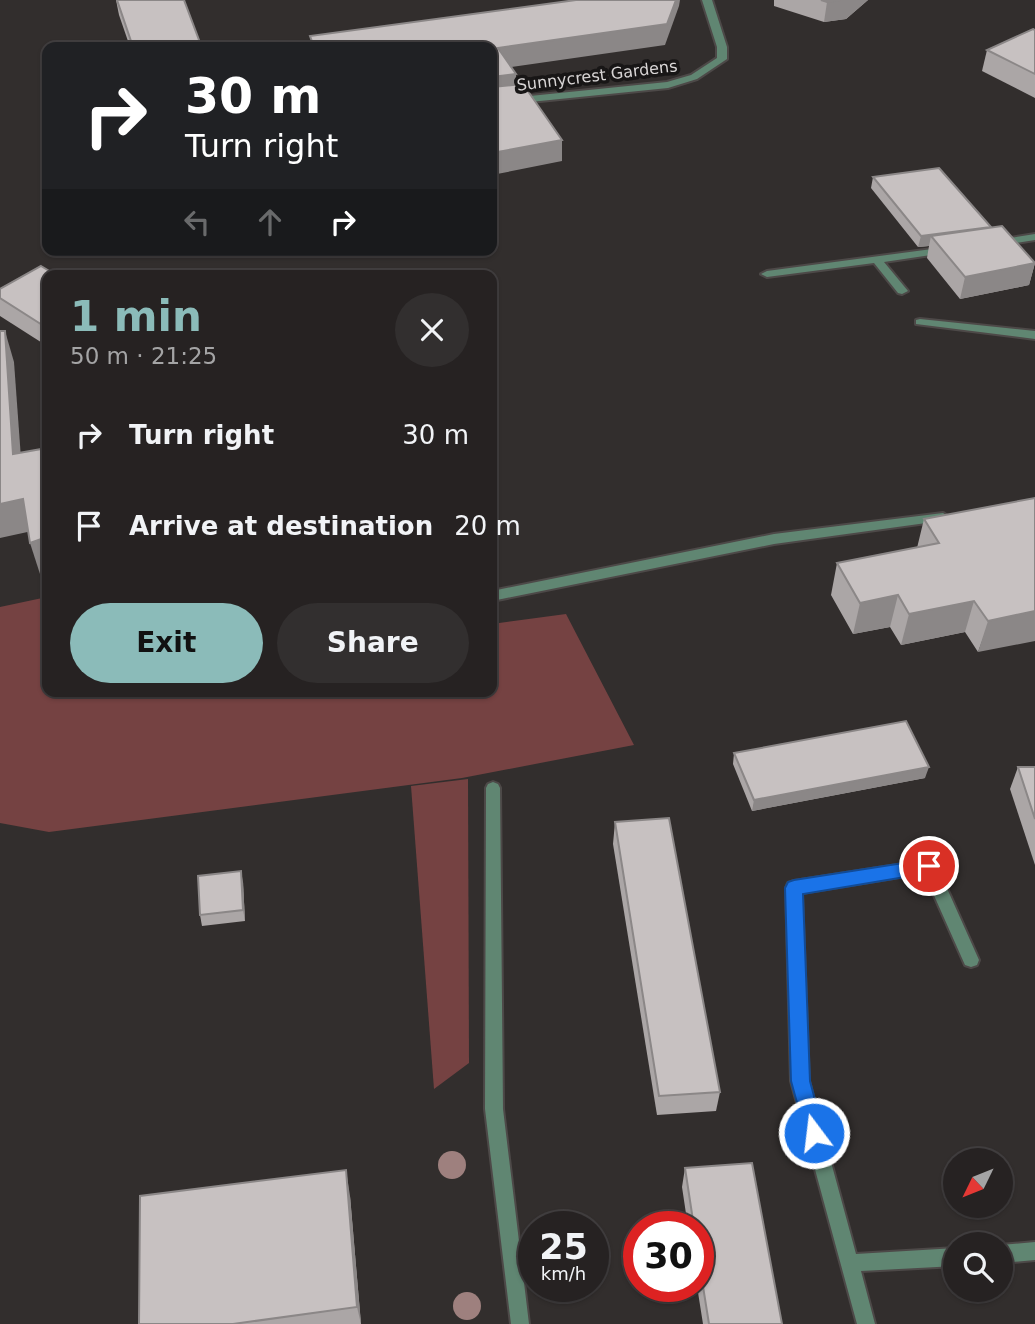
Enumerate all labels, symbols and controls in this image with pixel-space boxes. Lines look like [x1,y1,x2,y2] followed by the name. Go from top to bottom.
[516,56,678,95] street label: Sunnycrest Gardens
[185,68,321,125] text: 30 m
[70,70,161,161] icon: right
[185,127,338,165] text: Turn right
[178,203,216,241] icon: left
[251,203,289,241] icon: ahead
[324,203,362,241] icon: right
[70,292,202,341] text: 1 min
[395,293,469,367] button: close
[70,343,217,369] text: 50 m · 21:25
[70,416,108,454] icon: right
[129,420,274,450] text: Turn right
[402,420,469,450] text: 30 m
[70,507,108,545] icon: arrive
[129,511,433,541] text: Arrive at destination
[454,511,521,541] text: 20 m
[70,603,263,683] button: Exit
[277,603,469,683] button: Share
[899,836,959,896] pin
[910,847,948,885] icon: arrive
[777,1096,851,1170] position arrow
[943,1148,1013,1218] north arrow
[943,1148,1013,1302] map controls
[623,1211,714,1302] speed limit sign: 30
[539,1227,588,1267] text: 25
[943,1232,1013,1302] button: search
[541,1263,586,1284] text: km/h

